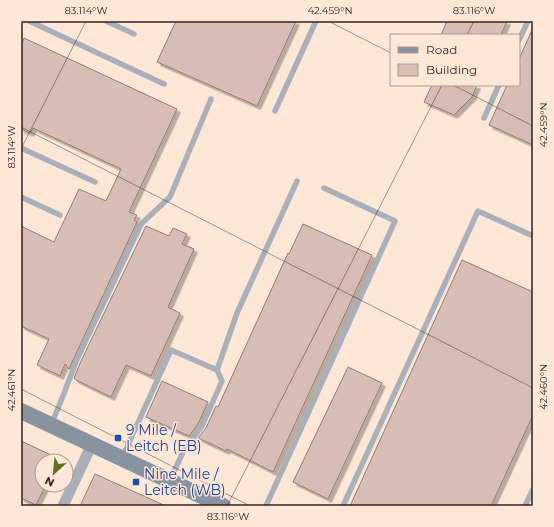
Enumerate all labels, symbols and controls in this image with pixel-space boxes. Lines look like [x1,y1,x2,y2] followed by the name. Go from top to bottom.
[64,4,108,17] text: 83.114°W
[307,4,353,17] text: 42.459°N
[453,4,495,17] text: 83.116°W
[390,34,520,86] legend
[426,42,457,57] text: Road
[426,62,477,77] text: Building
[537,102,550,148] text: 42.459°N
[5,125,18,169] text: 83.114°W
[537,364,550,410] text: 42.460°N
[5,369,18,412] text: 42.461°N
[126,421,202,455] place label: 9 Mile / Leitch (EB)
[113,433,123,443] marker: 9 Mile / Leitch (EB)
[34,453,74,493] north arrow
[144,465,226,499] place label: Nine Mile / Leitch (WB)
[42,474,57,490] text: N
[131,477,141,487] marker: Nine Mile / Leitch (WB)
[207,510,249,523] text: 83.116°W

